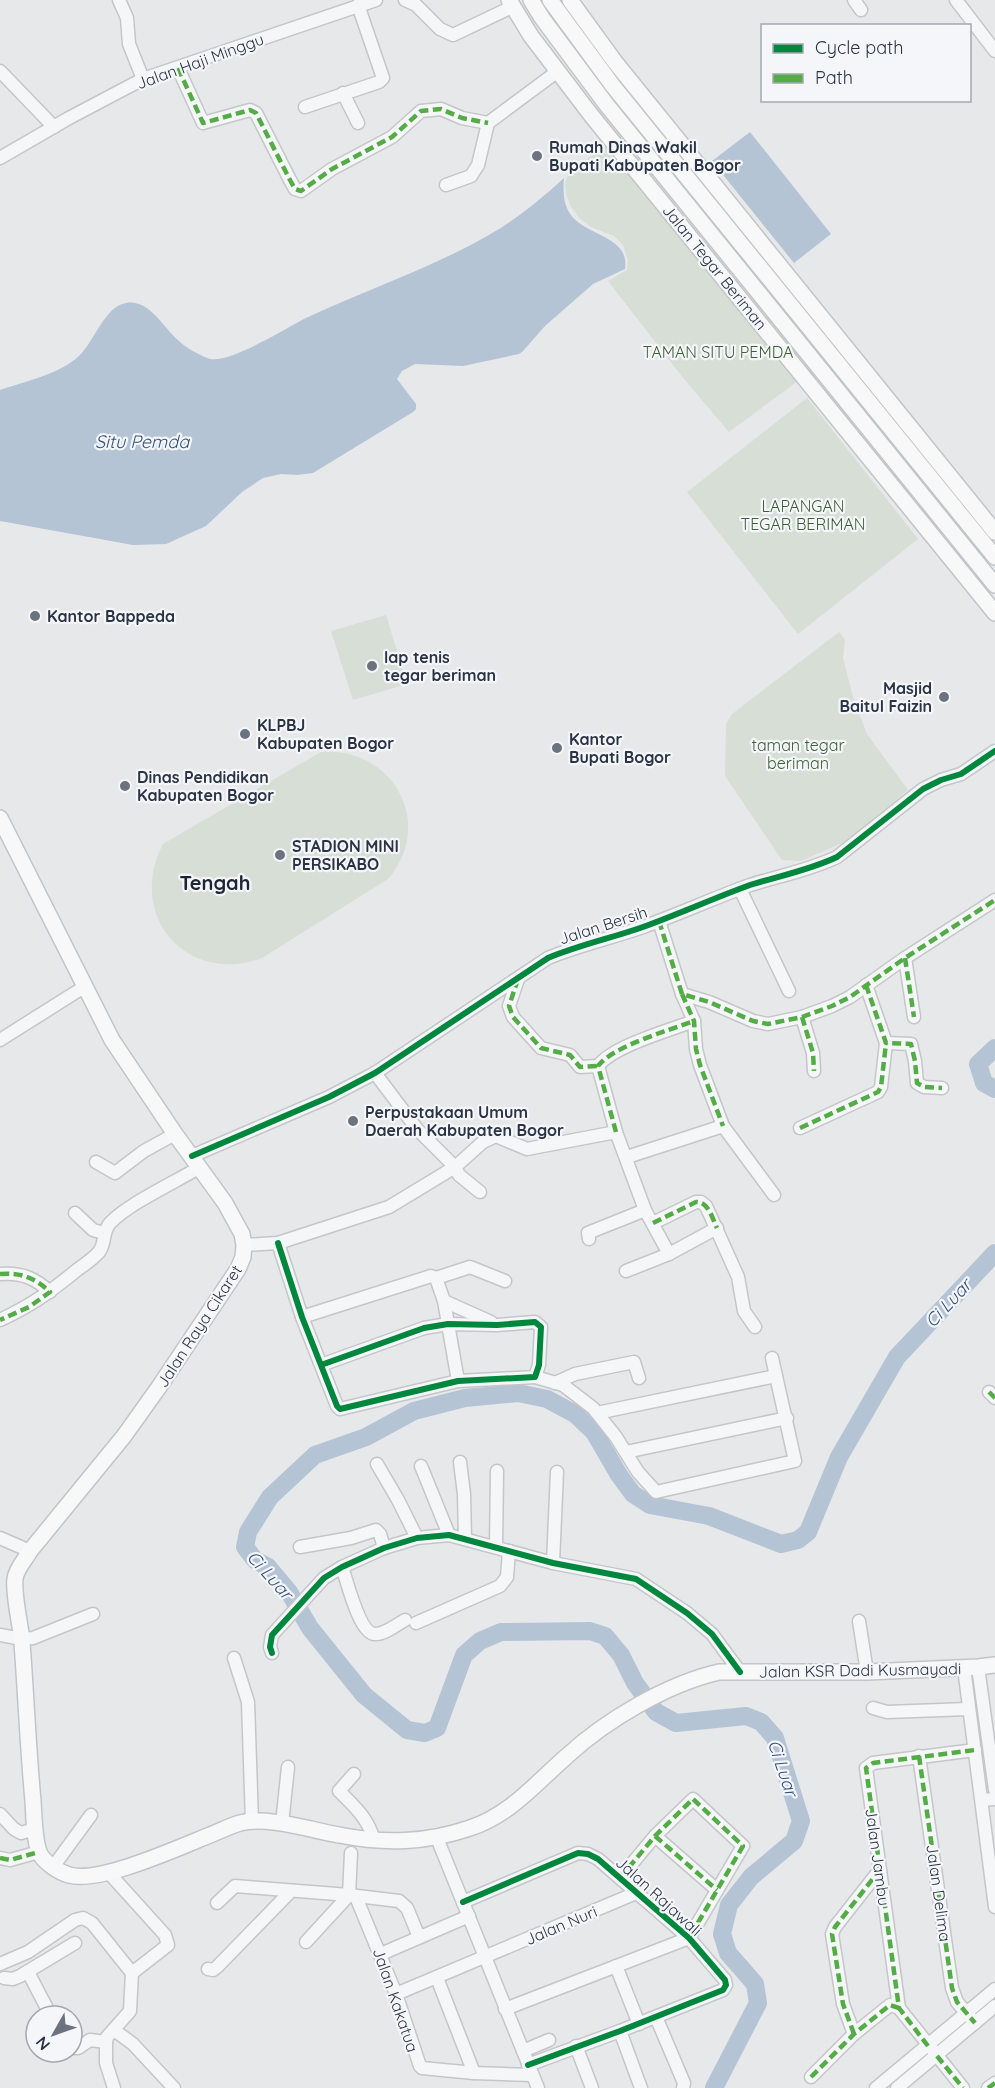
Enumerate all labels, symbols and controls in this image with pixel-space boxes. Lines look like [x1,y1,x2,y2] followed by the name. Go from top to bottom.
[761,24,971,102] legend
[134,29,266,93] street label: Jalan Haji Minggu
[815,36,903,59] text: Cycle path
[815,66,853,89] text: Path
[549,137,741,175] place label: Rumah Dinas Wakil Bupati Kabupaten Bogor
[530,149,544,163] marker: Rumah Dinas Wakil Bupati Kabupaten Bogor
[658,200,772,334] street label: Jalan Tegar Beriman
[643,342,793,362] park label: TAMAN SITU PEMDA
[95,430,190,453] water label: Situ Pemda
[741,496,865,534] park label: LAPANGAN TEGAR BERIMAN
[47,606,175,626] place label: Kantor Bappeda
[28,609,42,623] marker: Kantor Bappeda
[384,647,496,685] place label: lap tenis tegar beriman
[365,659,379,673] marker: lap tenis tegar beriman
[839,678,932,716] place label: Masjid Baitul Faizin
[937,690,951,704] marker: Masjid Baitul Faizin
[257,715,394,753] place label: KLPBJ Kabupaten Bogor
[238,727,252,741] marker: KLPBJ Kabupaten Bogor
[569,729,671,767] place label: Kantor Bupati Bogor
[751,735,845,773] park label: taman tegar beriman
[550,741,564,755] marker: Kantor Bupati Bogor
[137,767,274,805] place label: Dinas Pendidikan Kabupaten Bogor
[118,779,132,793] marker: Dinas Pendidikan Kabupaten Bogor
[292,836,399,874] place label: STADION MINI PERSIKABO
[273,848,287,862] marker: STADION MINI PERSIKABO
[180,870,250,895] district label: Tengah
[556,901,650,949] street label: Jalan Bersih
[365,1102,564,1140] place label: Perpustakaan Umum Daerah Kabupaten Bogor
[346,1114,360,1128] marker: Perpustakaan Umum Daerah Kabupaten Bogor
[152,1261,246,1391] street label: Jalan Raya Cikaret
[920,1272,978,1332] water label: Ci Luar
[242,1546,299,1606] water label: Ci Luar
[759,1658,961,1682] street label: Jalan KSR Dadi Kusmayadi
[763,1737,804,1801] water label: Ci Luar
[861,1807,895,1907] street label: Jalan Jambu
[922,1843,956,1943] street label: Jalan Delima
[612,1852,706,1940] street label: Jalan Rajawali
[522,1901,600,1949] street label: Jalan Nuri
[369,1945,423,2055] street label: Jalan Kakatua
[24,2004,84,2064] north arrow
[31,2033,54,2055] text: N

